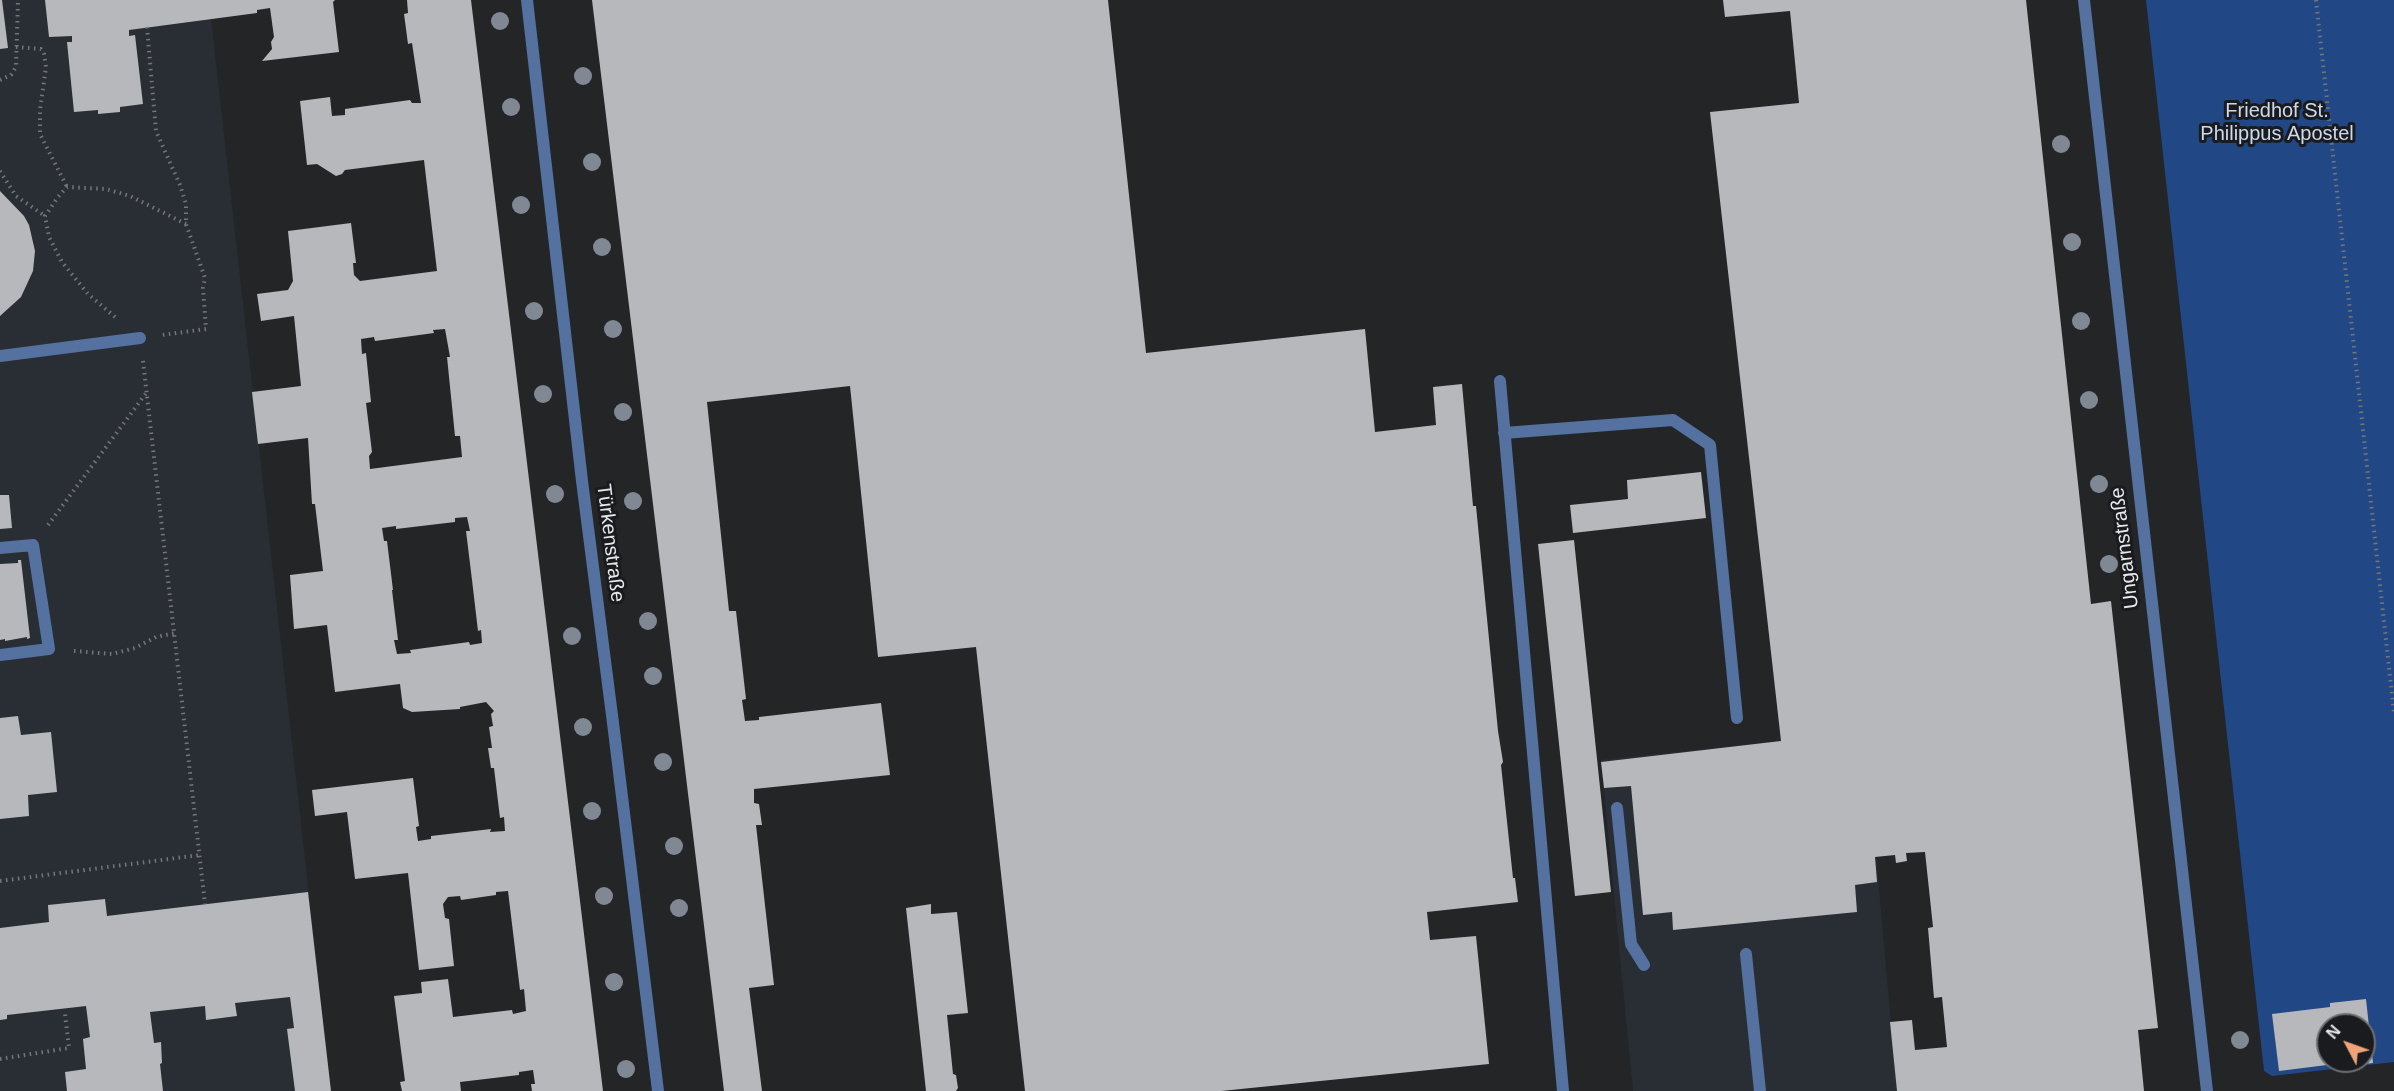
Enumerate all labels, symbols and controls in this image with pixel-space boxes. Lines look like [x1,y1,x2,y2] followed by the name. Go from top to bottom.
[2200,99,2354,146] park label: Friedhof St. Philippus Apostel
[591,483,629,603] street label: Türkenstraße
[2106,486,2144,610] street label: Ungarnstraße
[2316,1013,2376,1073] north arrow
[2323,1022,2344,1042] text: N

